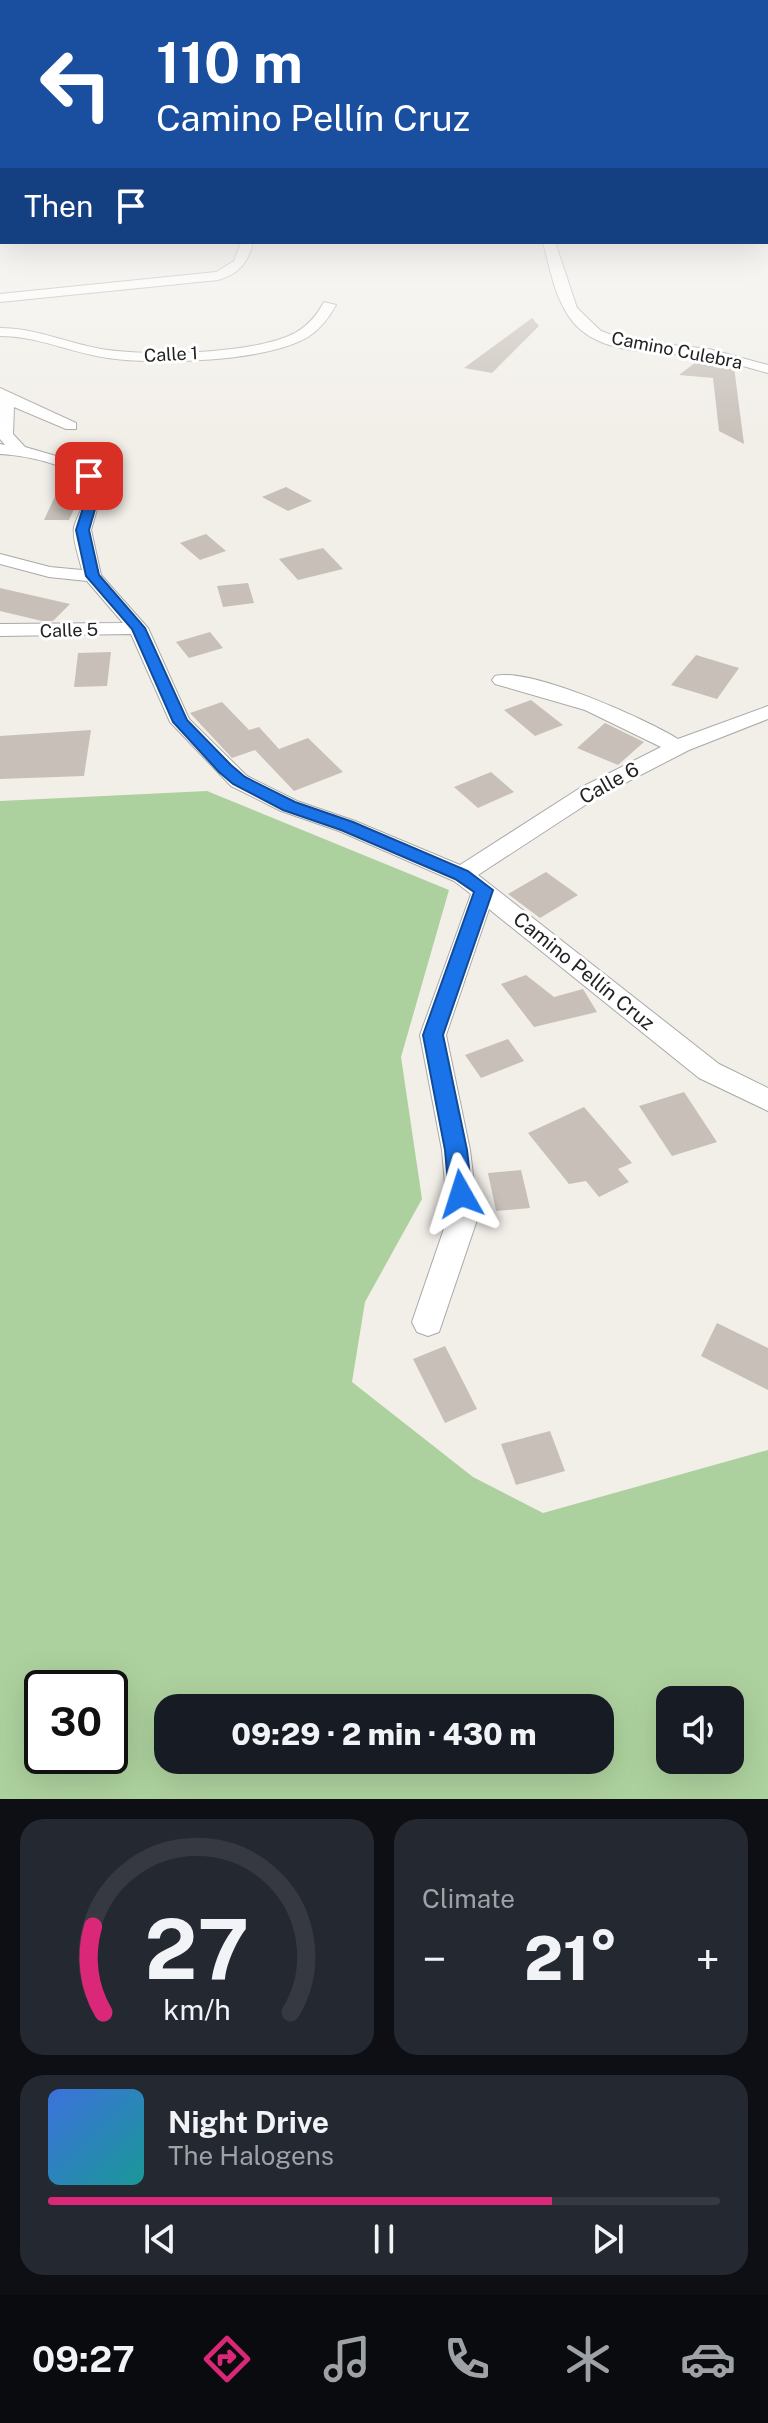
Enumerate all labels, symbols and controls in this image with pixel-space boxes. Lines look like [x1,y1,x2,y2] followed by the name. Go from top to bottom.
[156,30,303,96] text: 110 m
[24,32,128,136] icon: left
[156,97,470,139] text: Camino Pellín Cruz
[109,184,153,228] icon: arrive
[24,188,93,224] text: Then
[610,327,744,373] street label: Camino Culebra
[143,342,199,366] street label: Calle 1
[55,442,123,510] pin
[67,454,111,498] icon: arrive
[39,618,99,642] street label: Calle 5
[575,757,643,809] street label: Calle 6
[509,907,659,1035] street label: Camino Pellín Cruz
[419,1152,503,1236] position arrow
[24,1670,128,1774] speed limit sign: 30
[656,1686,744,1774] map controls
[656,1686,744,1774] button: sound
[231,1716,537,1752] text: 09:29 · 2 min · 430 m
[422,1883,515,1914] text: Climate
[145,1900,249,1998] text: 27
[524,1923,618,1994] text: 21°
[422,1933,446,1985] text: −
[696,1933,720,1985] text: +
[163,1993,231,2026] text: km/h
[168,2104,329,2140] text: Night Drive
[168,2140,334,2171] text: The Halogens
[138,2217,182,2261] icon: previous
[362,2217,406,2261] icon: pause
[586,2217,630,2261] icon: next
[199,2331,255,2387] icon: directions
[319,2331,375,2387] icon: music
[439,2331,495,2387] icon: phone
[560,2331,616,2387] icon: climate
[680,2331,736,2387] icon: car
[32,2338,135,2380] text: 09:27

